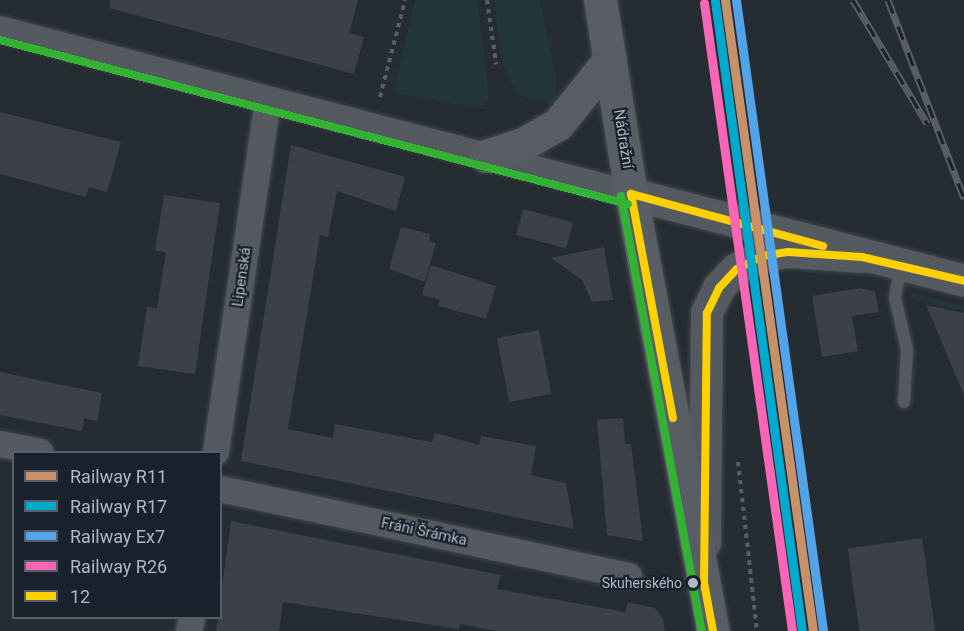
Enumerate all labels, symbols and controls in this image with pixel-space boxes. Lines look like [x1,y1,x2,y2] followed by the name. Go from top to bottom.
[609,108,637,170] street label: Nádražní
[229,246,255,308] street label: Lipenská
[12,451,222,619] legend
[70,466,167,487] text: Railway R11
[70,496,167,517] text: Railway R17
[379,514,469,550] street label: Fráni Šrámka
[70,526,165,547] text: Railway Ex7
[70,556,167,577] text: Railway R26
[602,575,682,591] place label: Skuherského
[687,577,699,589] marker: Skuherského
[70,586,90,607] text: 12

